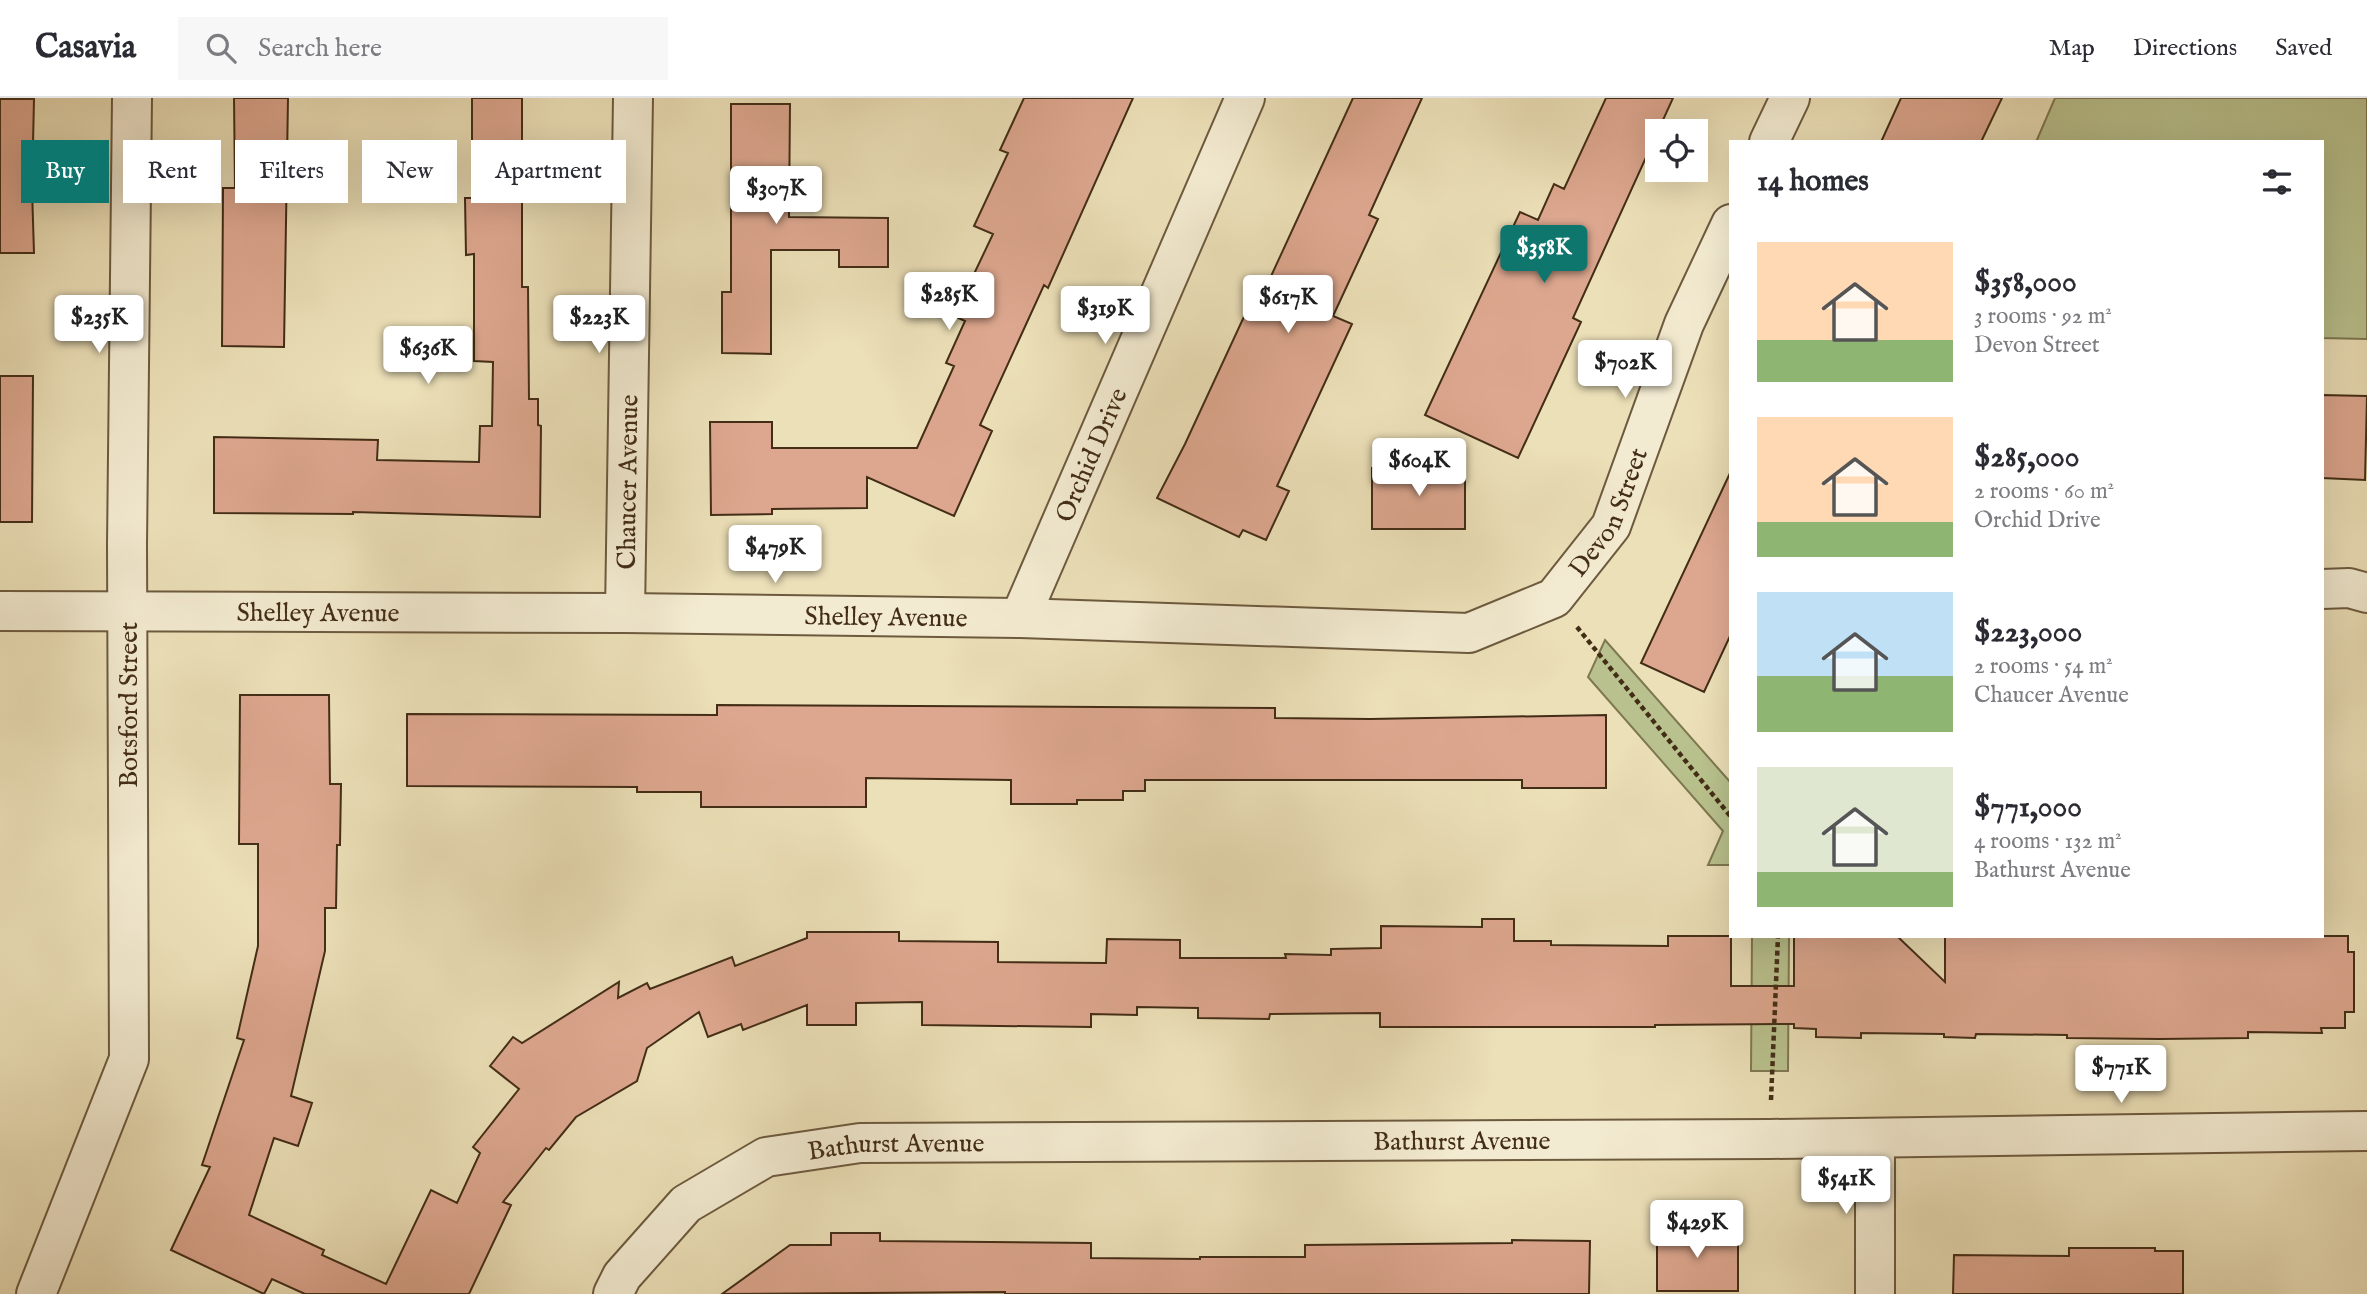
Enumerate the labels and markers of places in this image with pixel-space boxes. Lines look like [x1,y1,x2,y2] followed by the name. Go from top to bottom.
[727,166,825,226] pin: $307K
[1495,226,1593,285] pin: $358K
[900,272,998,332] pin: $285K
[1239,275,1337,335] pin: $617K
[1056,286,1154,346] pin: $319K
[50,296,148,355] pin: $235K
[550,296,648,355] pin: $223K
[379,327,477,386] pin: $636K
[1576,341,1674,400] pin: $702K
[1370,438,1468,498] pin: $604K
[726,526,824,585] pin: $479K
[2072,1046,2170,1105] pin: $771K
[1797,1156,1895,1216] pin: $541K
[1648,1200,1746,1260] pin: $429K

